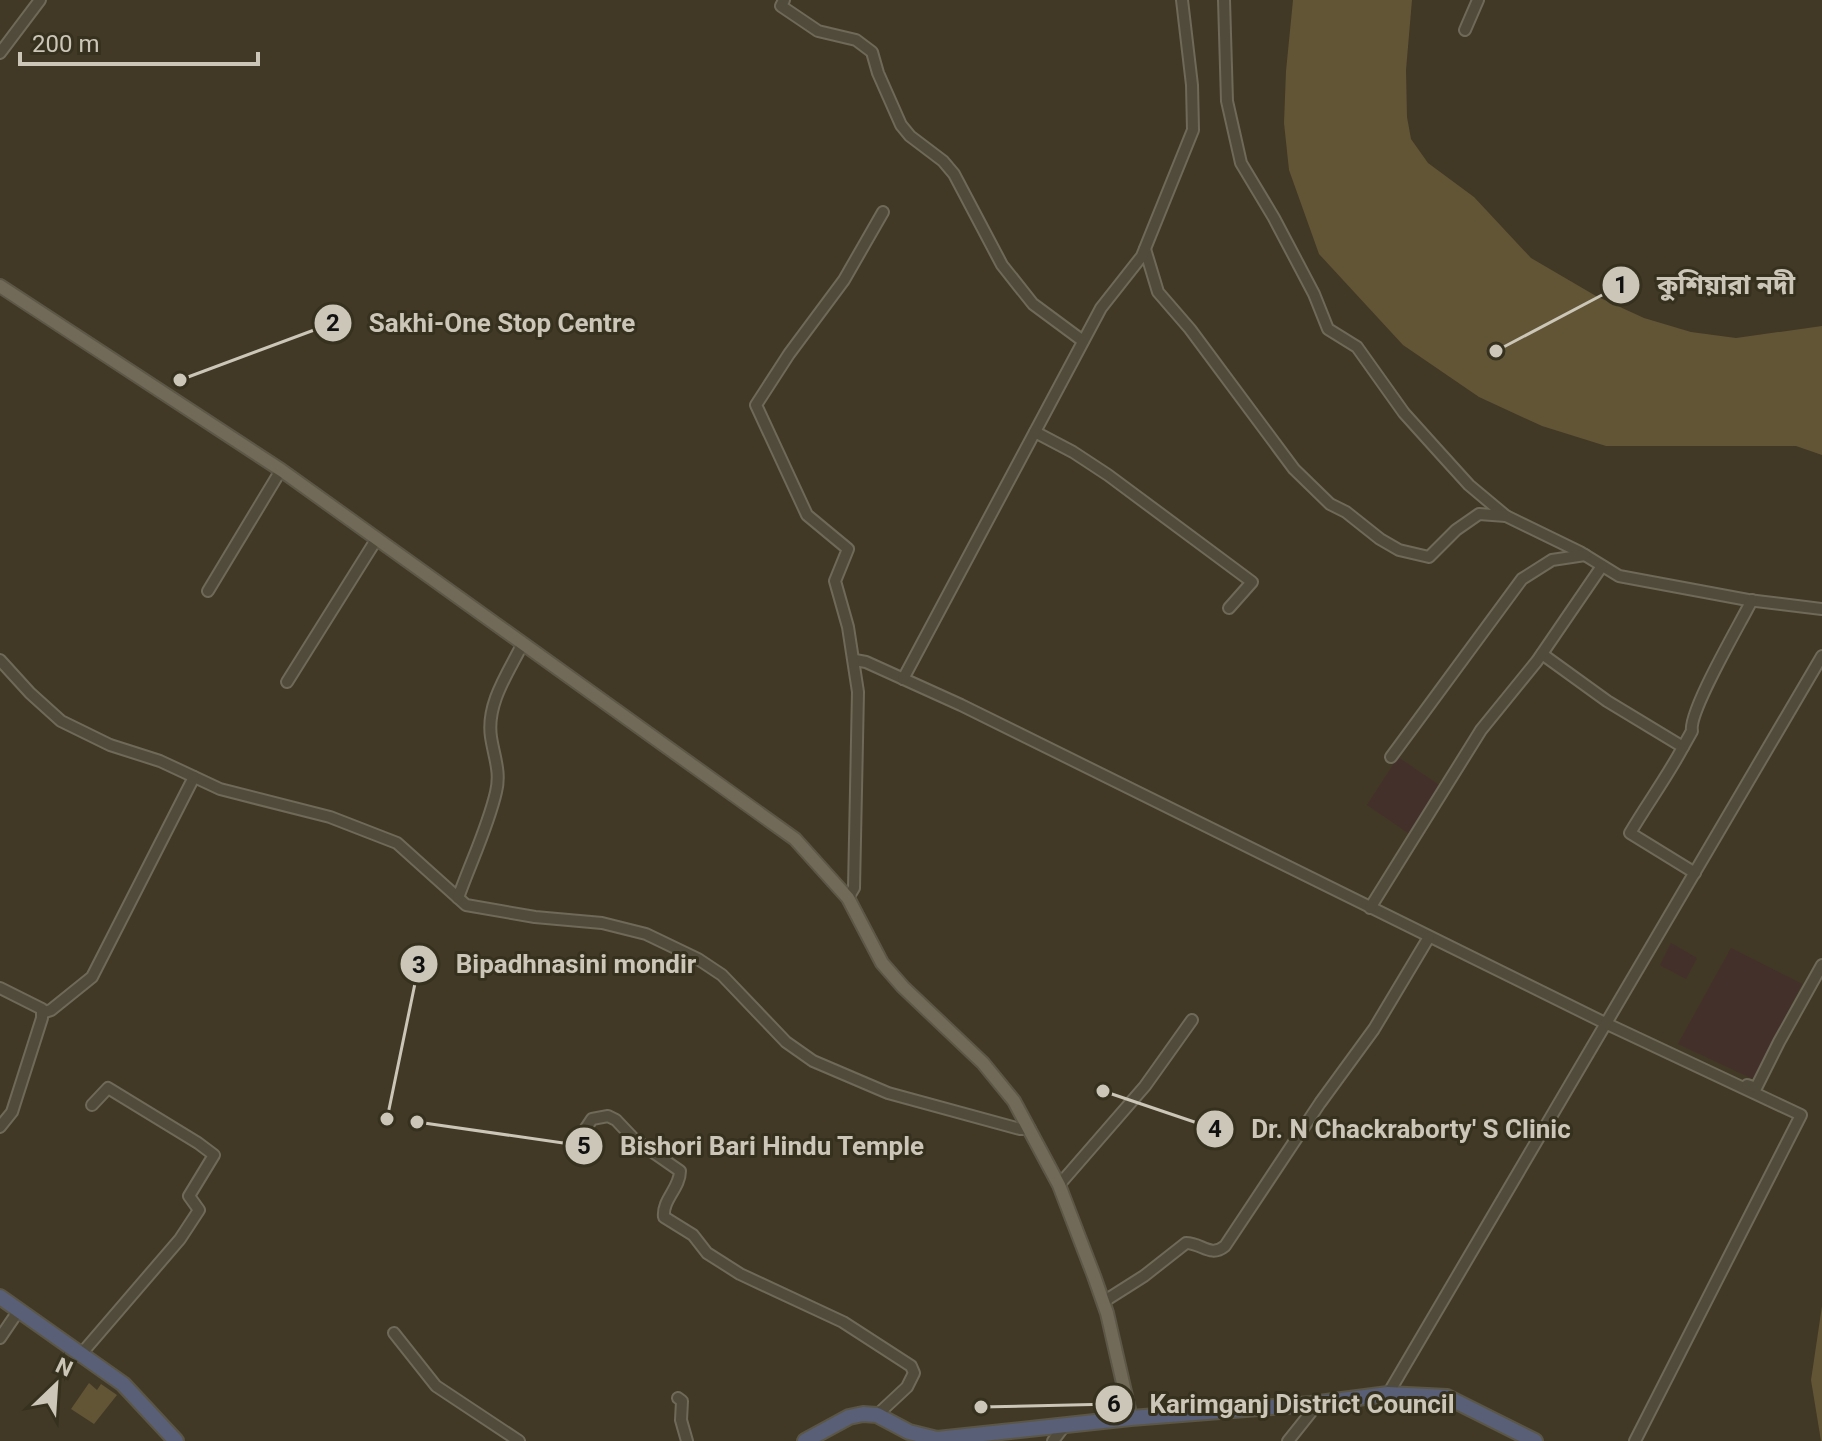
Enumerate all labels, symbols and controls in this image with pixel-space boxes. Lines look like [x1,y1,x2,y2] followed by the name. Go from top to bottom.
[20,16,258,66] scale bar
[32,30,99,58] text: 200 m
[1601,260,1811,310] callout: কুশিয়ারা নদী
[1656,269,1796,302] text: কুশিয়ারা নদী
[1614,271,1628,299] text: 1
[313,298,651,348] callout: Sakhi-One Stop Centre
[369,308,635,338] text: Sakhi-One Stop Centre
[326,309,340,337] text: 2
[399,939,712,989] callout: Bipadhnasini mondir
[456,949,697,979] text: Bipadhnasini mondir
[412,951,426,979] text: 3
[1195,1104,1586,1154] callout: Dr. N Chackraborty' S Clinic
[1251,1114,1571,1144] text: Dr. N Chackraborty' S Clinic
[1208,1115,1222,1143] text: 4
[564,1121,940,1171] callout: Bishori Bari Hindu Temple
[620,1131,924,1161] text: Bishori Bari Hindu Temple
[577,1132,591,1160] text: 5
[16,1345,96,1425] north arrow
[52,1353,77,1382] text: N
[1094,1379,1471,1429] callout: Karimganj District Council
[1149,1389,1455,1419] text: Karimganj District Council
[1107,1390,1121,1418] text: 6

